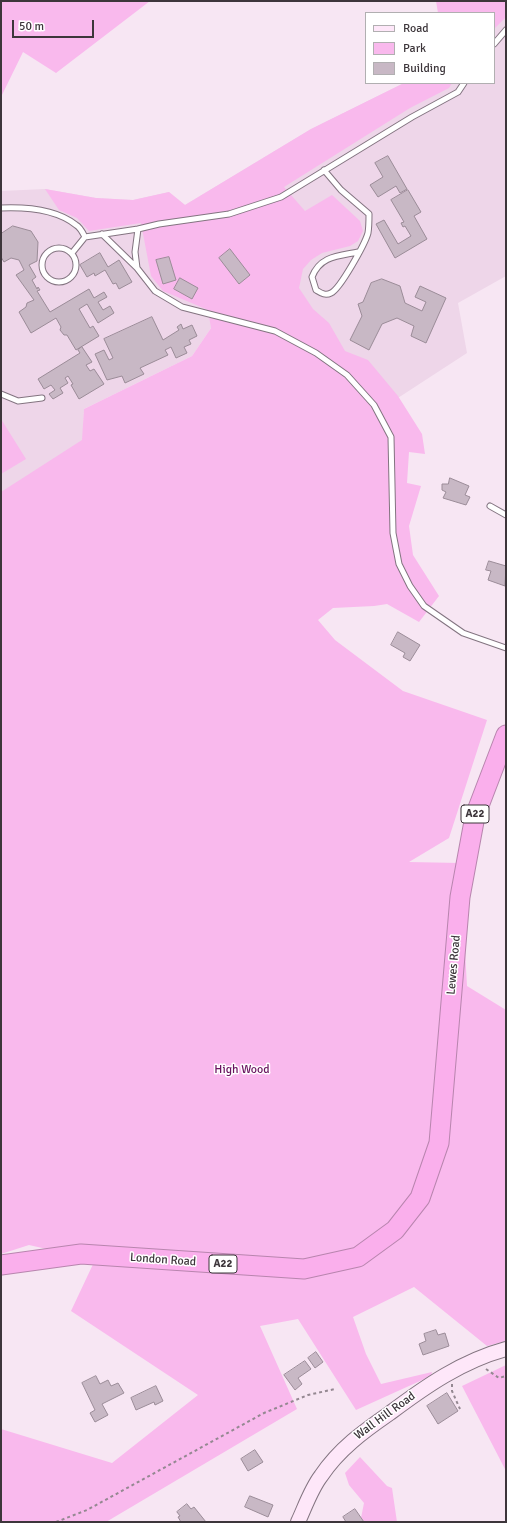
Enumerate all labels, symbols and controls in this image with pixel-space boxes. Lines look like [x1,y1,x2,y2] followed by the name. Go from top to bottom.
[14,12,96,38] scale bar
[365,12,495,84] legend
[19,19,44,34] text: 50 m
[403,21,429,36] text: Road
[403,41,426,56] text: Park
[403,61,446,76] text: Building
[461,805,489,823] road number: A22
[444,935,464,995] street label: Lewes Road
[214,1063,270,1077] park label: High Wood
[129,1251,197,1269] street label: London Road
[209,1255,237,1273] road number: A22
[352,1389,418,1443] street label: Wall Hill Road

